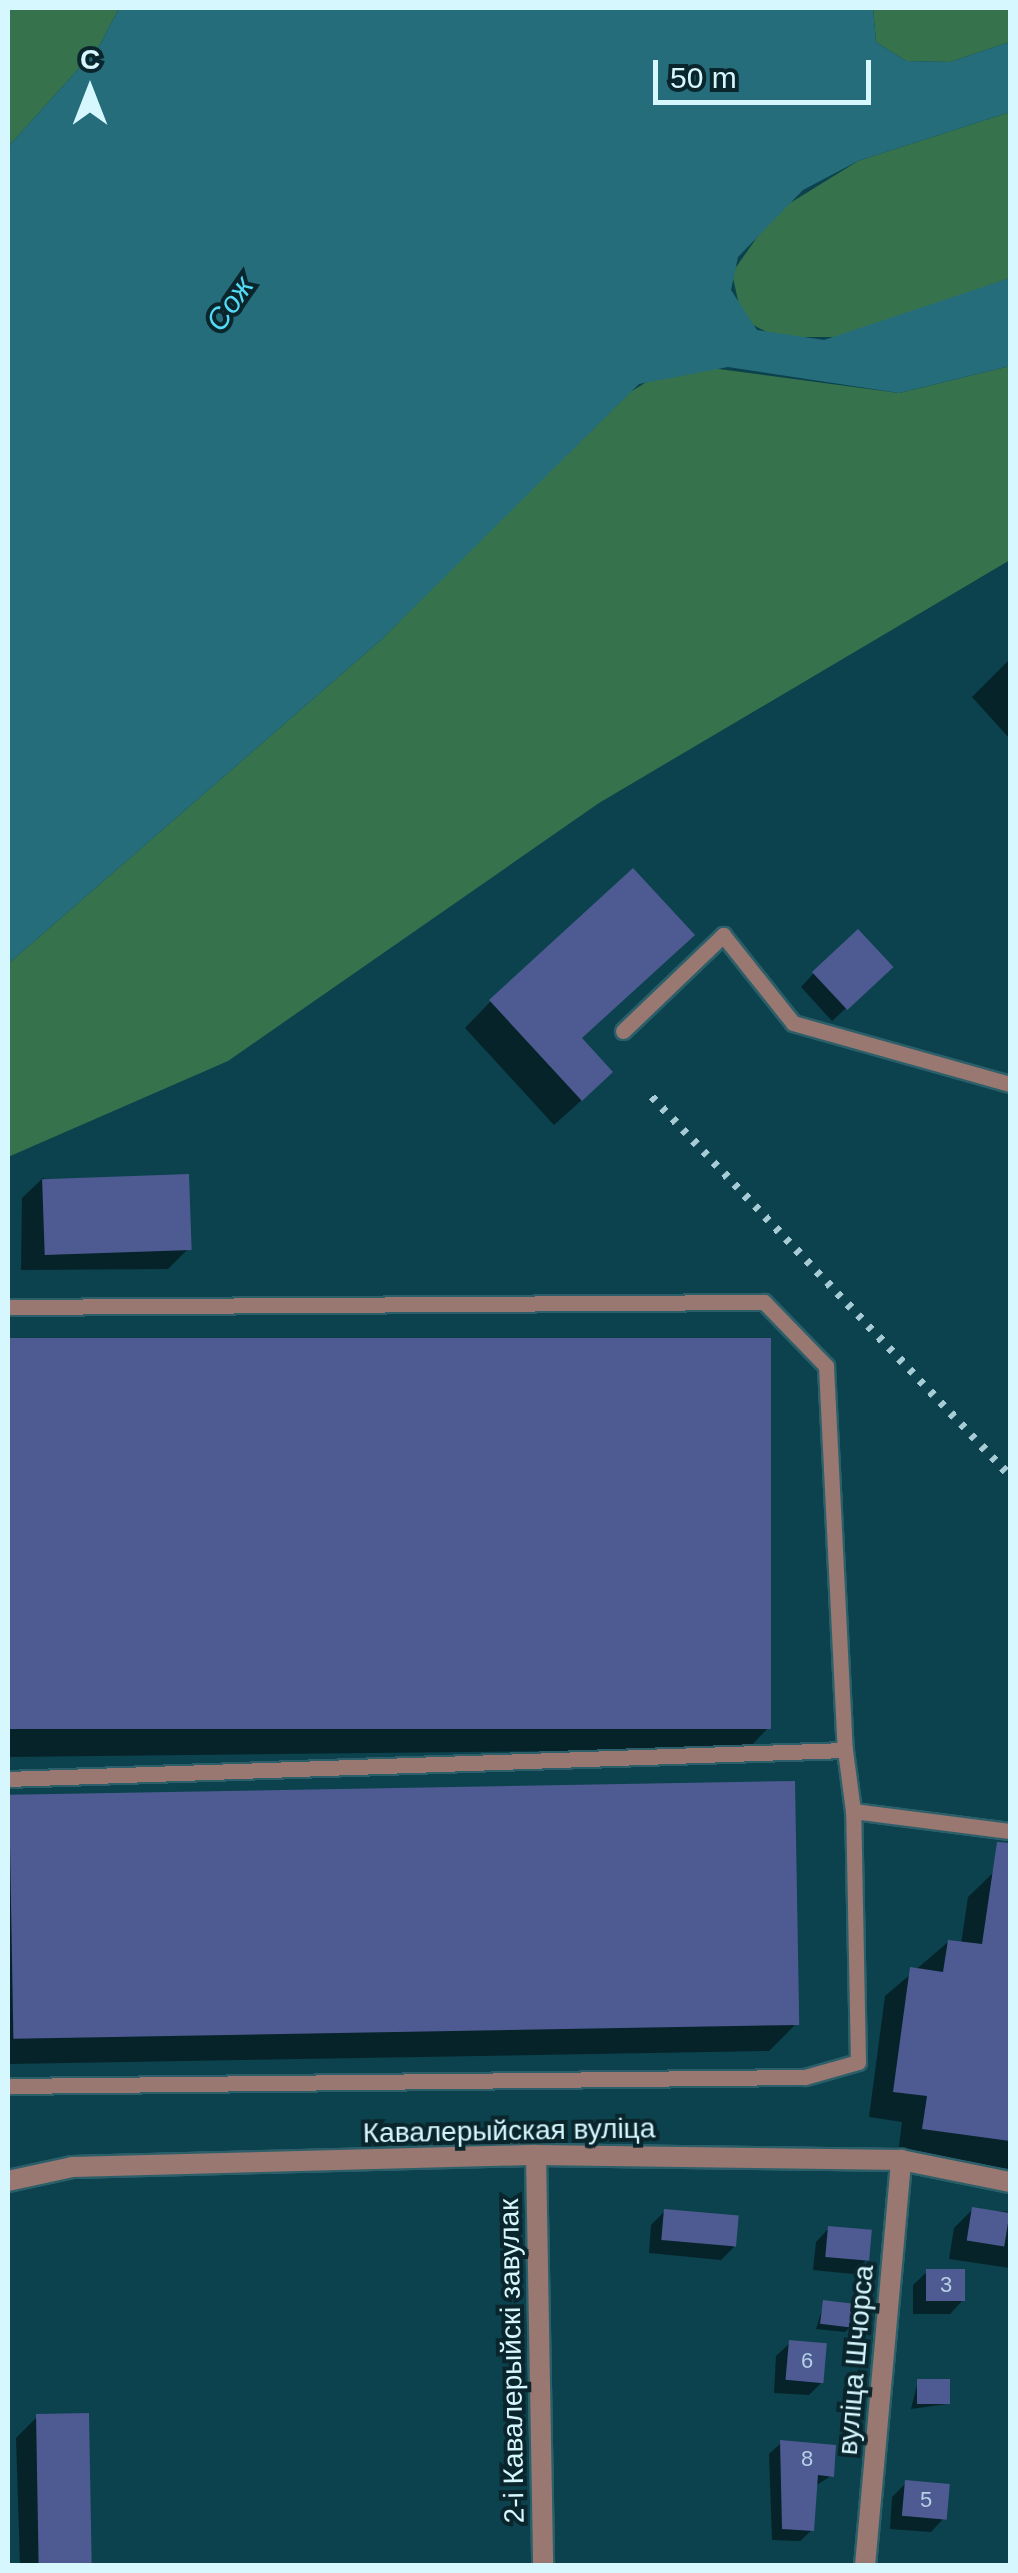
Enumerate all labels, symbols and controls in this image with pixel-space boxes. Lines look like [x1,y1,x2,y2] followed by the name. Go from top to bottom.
[40,40,140,140] north arrow
[658,40,876,102] scale bar
[80,44,100,75] text: С
[670,61,737,94] text: 50 m
[199,270,261,338] water label: Сож
[363,2112,655,2150] street label: Кавалерыйская вуліца
[492,2198,532,2524] street label: 2-і Кавалерыйскі завулак
[831,2264,881,2456] street label: вуліца Шчорса
[940,2272,952,2298] house number: 3
[801,2348,813,2374] house number: 6
[801,2446,813,2472] house number: 8
[920,2487,932,2513] house number: 5

